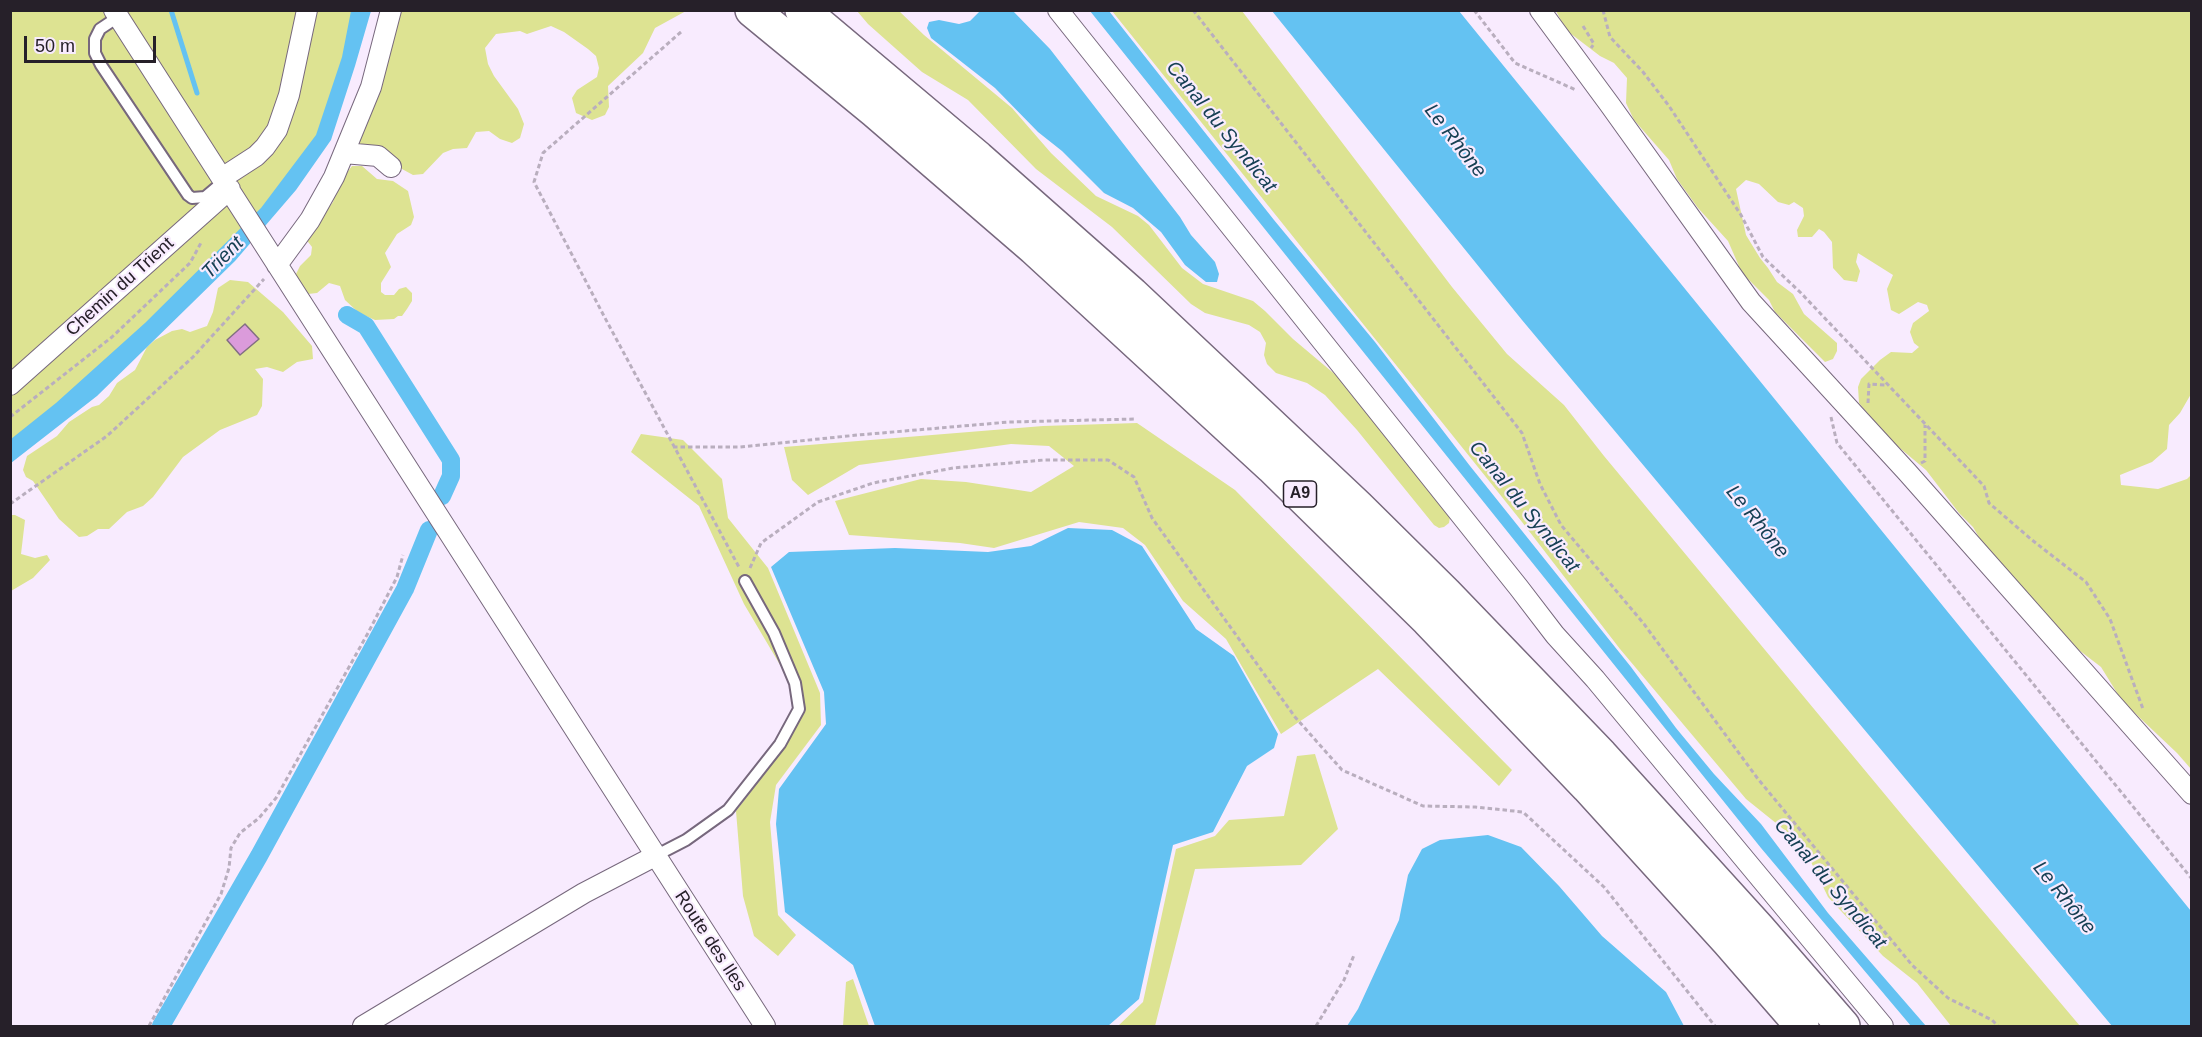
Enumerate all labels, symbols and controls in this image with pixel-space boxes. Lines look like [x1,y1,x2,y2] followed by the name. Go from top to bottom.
[27,24,159,62] scale bar
[35,36,75,56] text: 50 m
[1161,56,1281,198] water label: Canal du Syndicat
[1419,99,1491,183] water label: Le Rhône
[197,232,249,284] water label: Trient
[62,233,178,341] street label: Chemin du Trient
[1464,436,1584,578] water label: Canal du Syndicat
[1284,481,1316,507] road number: A9
[1720,481,1794,563] water label: Le Rhône
[1769,814,1891,954] water label: Canal du Syndicat
[2027,857,2101,939] water label: Le Rhône
[670,887,750,995] street label: Route des Iles

